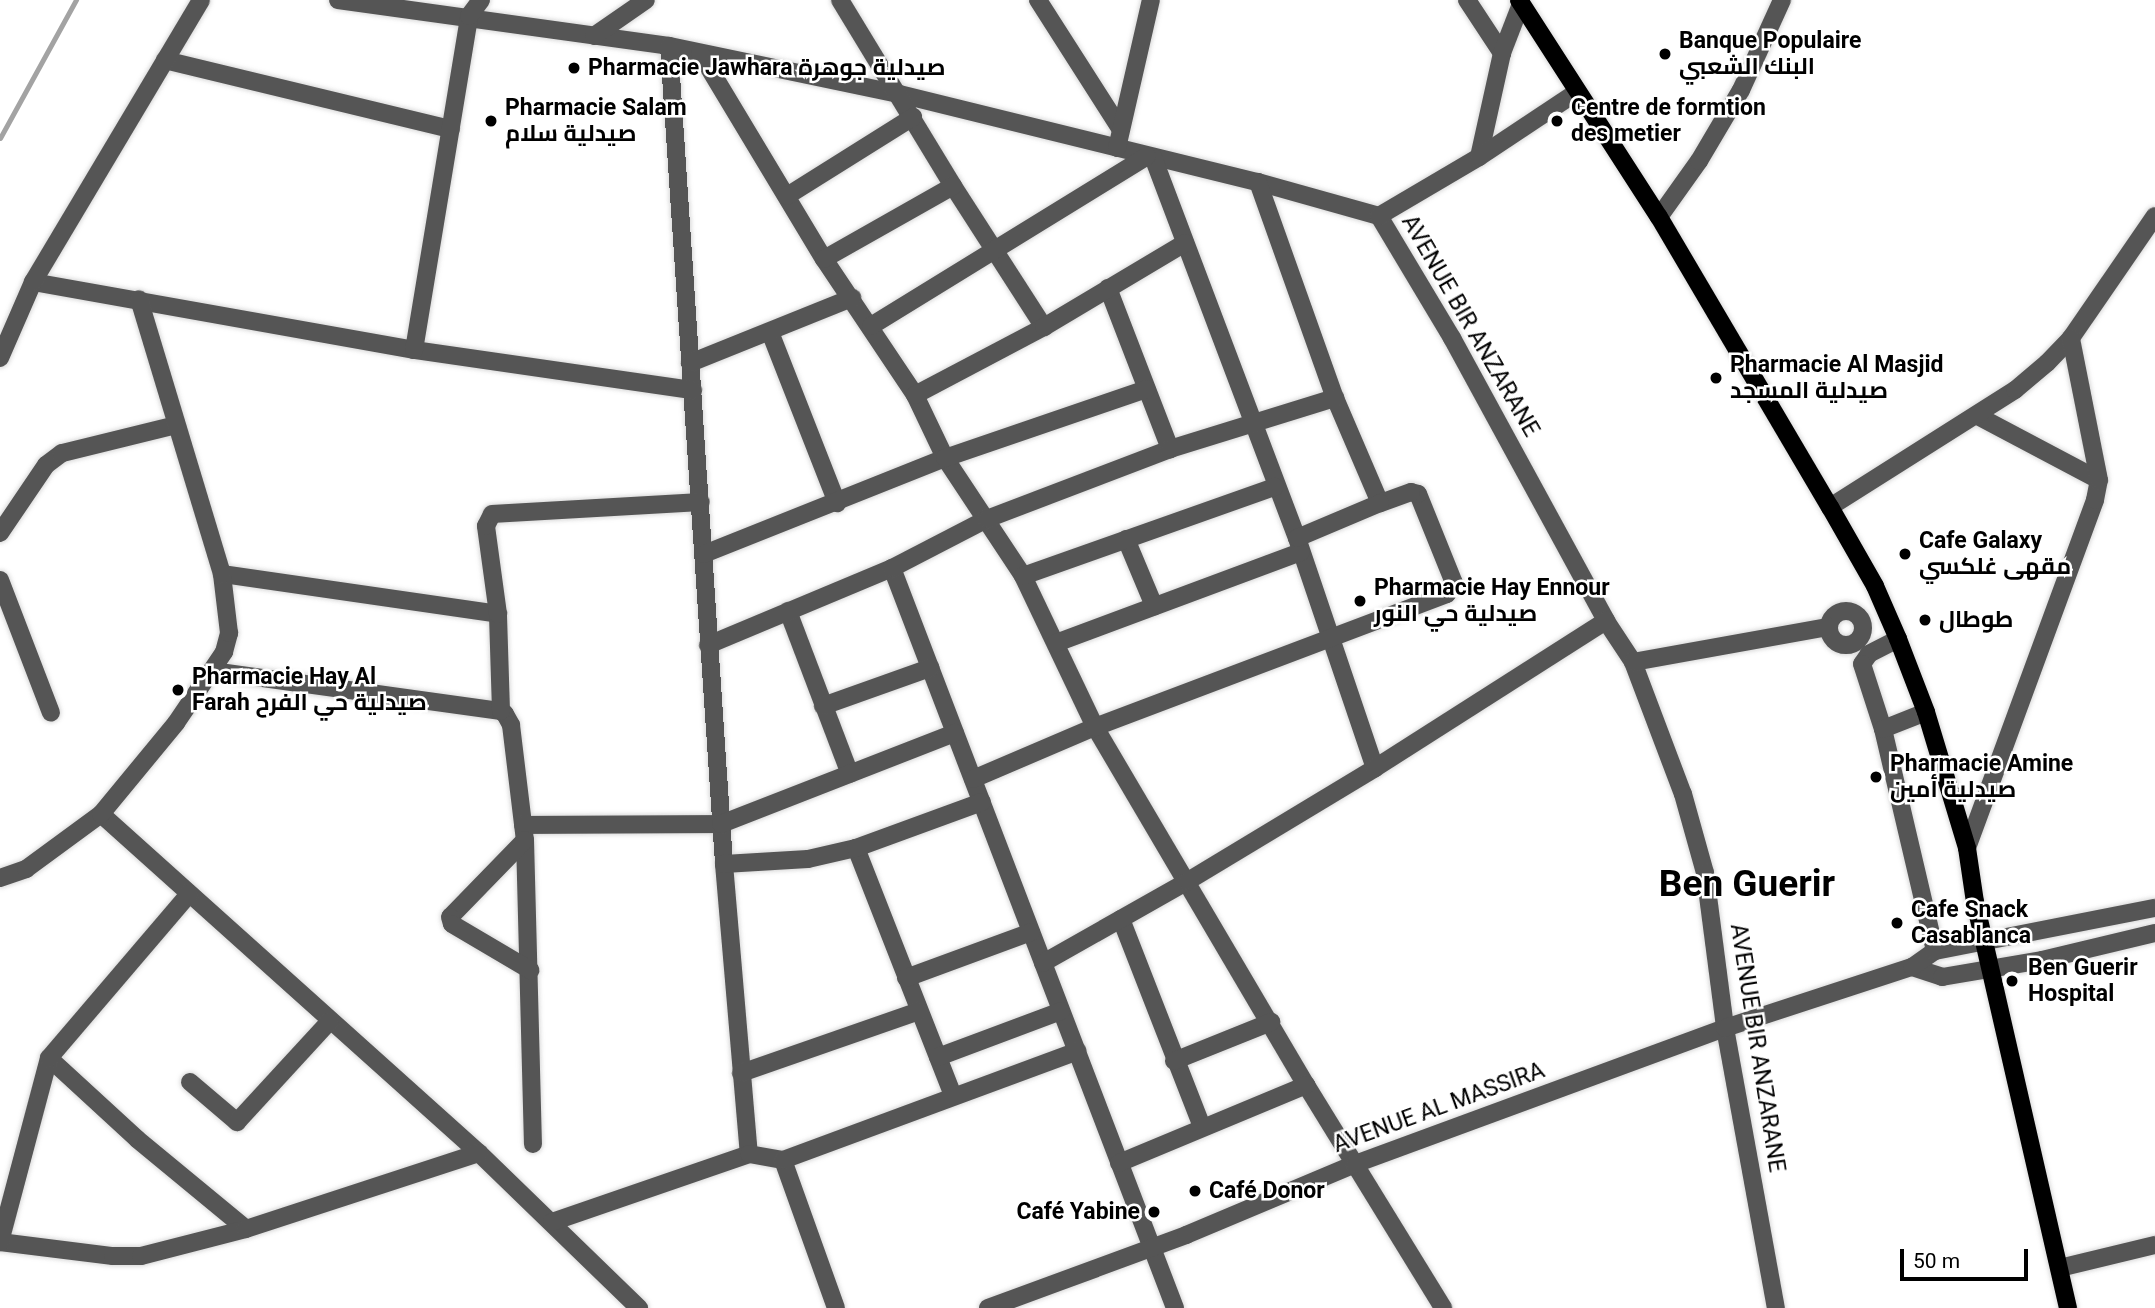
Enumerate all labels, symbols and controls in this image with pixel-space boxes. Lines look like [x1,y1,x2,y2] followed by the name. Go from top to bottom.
[1679,27,1861,81] place label: Banque Populaire البنك الشعبي
[1657,46,1673,62] marker: Banque Populaire البنك الشعبي
[588,54,945,82] place label: Pharmacie Jawhara صيدلية جوهرة
[566,60,582,76] marker: Pharmacie Jawhara صيدلية جوهرة
[505,94,687,148] place label: Pharmacie Salam صيدلية سلام
[1571,94,1766,148] place label: Centre de formtion des metier
[483,113,499,129] marker: Pharmacie Salam صيدلية سلام
[1549,113,1565,129] marker: Centre de formtion des metier
[1395,210,1545,442] street label: AVENUE BIR ANZARANE
[1730,351,1943,405] place label: Pharmacie Al Masjid صيدلية المسجد
[1708,370,1724,386] marker: Pharmacie Al Masjid صيدلية المسجد
[1919,527,2071,581] place label: Cafe Galaxy مقهى غلكسي
[1897,546,1913,562] marker: Cafe Galaxy مقهى غلكسي
[1374,574,1610,628] place label: Pharmacie Hay Ennour صيدلية حي النور
[1352,593,1368,609] marker: Pharmacie Hay Ennour صيدلية حي النور
[1939,606,2013,634] place label: طوطال
[1917,612,1933,628] marker: طوطال
[192,663,427,717] place label: Pharmacie Hay Al Farah صيدلية حي الفرح
[170,682,186,698] marker: Pharmacie Hay Al Farah صيدلية حي الفرح
[1890,750,2073,804] place label: Pharmacie Amine صيدلية أمين
[1868,769,1884,785] marker: Pharmacie Amine صيدلية أمين
[1659,862,1835,906] district label: Ben Guerir
[1911,896,2031,950] place label: Cafe Snack Casablanca
[1889,915,1905,931] marker: Cafe Snack Casablanca
[1724,922,1790,1174] street label: AVENUE BIR ANZARANE
[2028,954,2138,1008] place label: Ben Guerir Hospital
[2002,971,2022,991] marker: Ben Guerir Hospital
[1330,1057,1548,1159] street label: AVENUE AL MASSIRA
[1209,1177,1325,1205] place label: Café Donor
[1187,1183,1203,1199] marker: Café Donor
[1016,1198,1140,1226] place label: Café Yabine
[1146,1204,1162,1220] marker: Café Yabine
[1903,1234,2031,1278] scale bar
[1913,1249,1960,1273] text: 50 m

